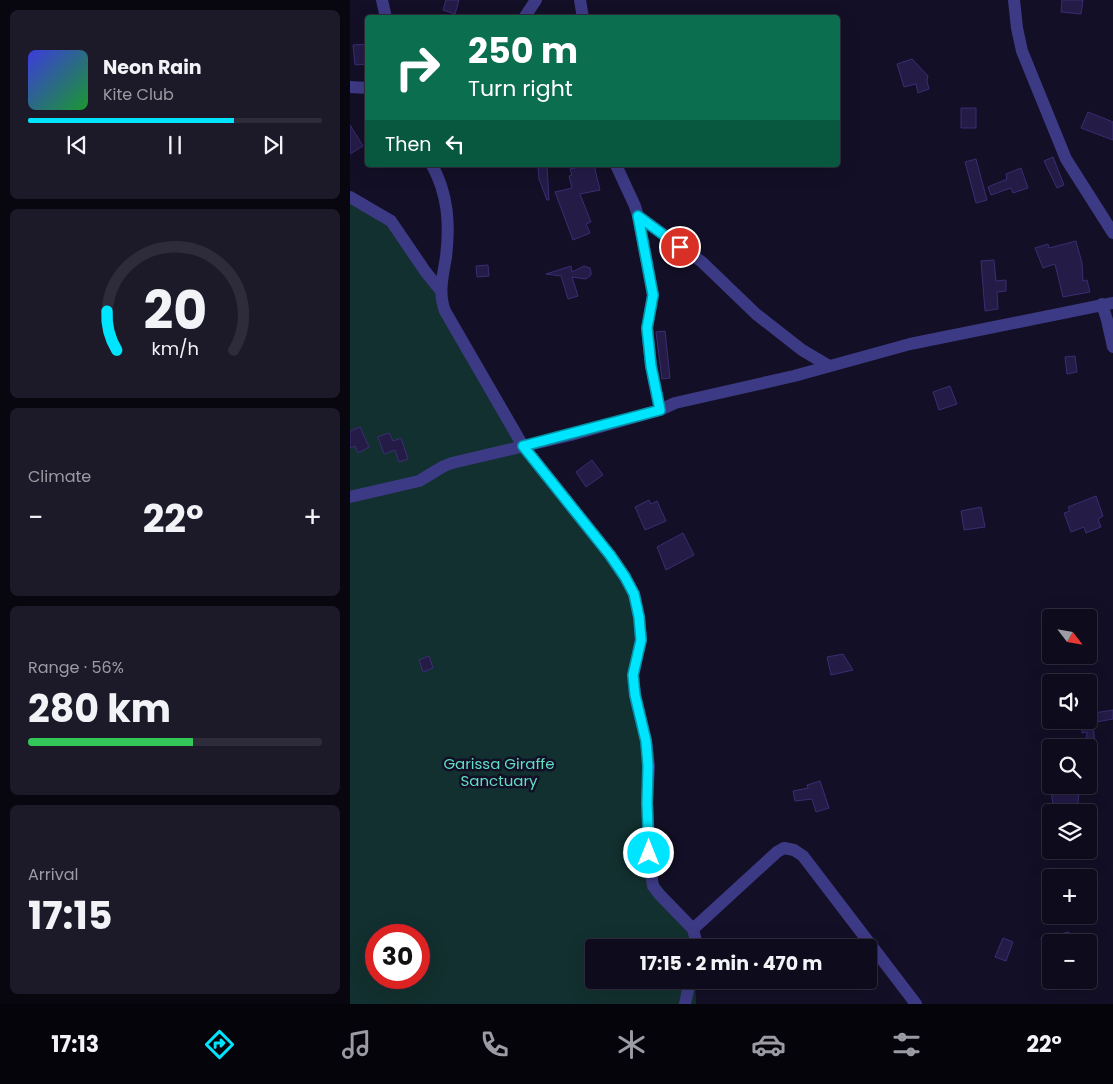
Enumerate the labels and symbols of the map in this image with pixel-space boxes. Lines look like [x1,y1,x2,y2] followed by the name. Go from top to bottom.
[659,226,701,268] pin
[1042,609,1098,664] north arrow
[443,753,555,791] park label: Garissa Giraffe Sanctuary
[622,826,674,878] position arrow
[365,924,430,989] speed limit sign: 30

